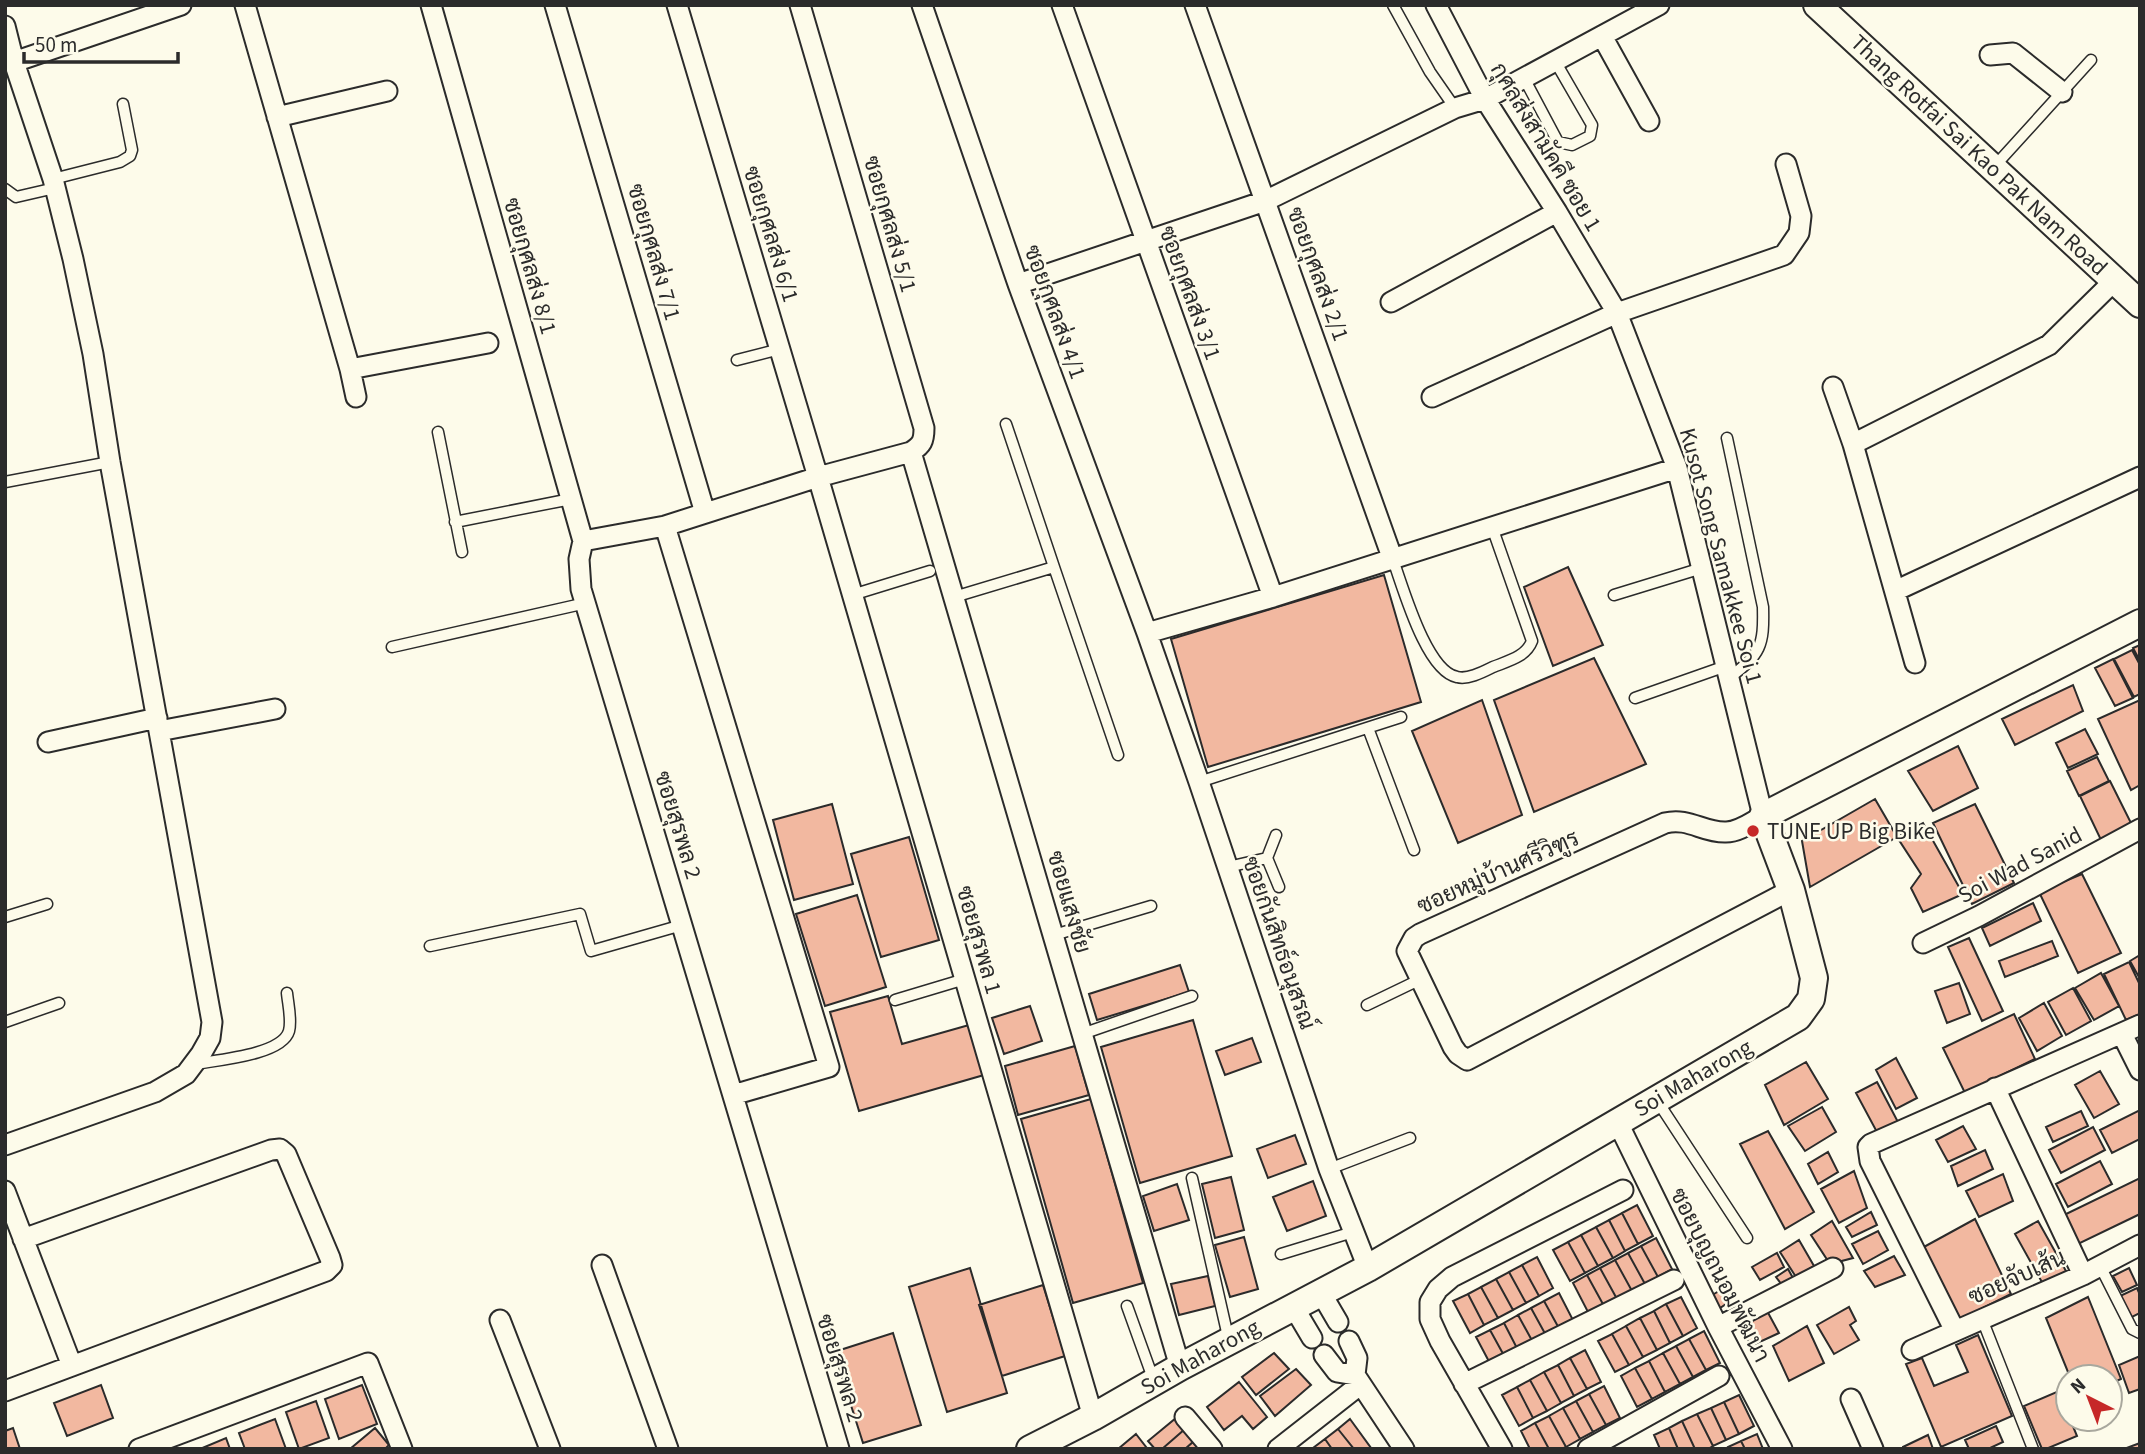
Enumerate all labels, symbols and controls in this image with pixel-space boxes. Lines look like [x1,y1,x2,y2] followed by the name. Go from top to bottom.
[24,21,178,65] scale bar
[1843,27,2115,283] street label: Thang Rotfai Sai Kao Pak Nam Road
[35,30,77,60] text: 50 m
[1482,56,1610,238] street label: กุศลส่งสามัคคี ซอย 1
[855,152,925,296] street label: ซอยกุศลส่ง 5/1
[735,162,807,306] street label: ซอยกุศลส่ง 6/1
[619,180,689,324] street label: ซอยกุศลส่ง 7/1
[495,194,565,338] street label: ซอยกุศลส่ง 8/1
[1278,202,1358,346] street label: ซอยกุศลส่ง 2/1
[1150,221,1230,365] street label: ซอยกุศลส่ง 3/1
[1015,240,1095,384] street label: ซอยกุศลส่ง 4/1
[1671,424,1771,688] street label: Kusot Song Samakkee Soi 1
[646,767,710,883] street label: ซอยสุรพล 2
[1767,815,1935,848] place label: TUNE UP Big Bike
[1952,818,2088,912] street label: Soi Wad Sanid
[1412,821,1584,923] street label: ซอยหมู่บ้านศรีวิฑูร
[1745,823,1761,839] marker: TUNE UP Big Bike
[1039,847,1099,957] street label: ซอยแสงชัย
[1234,852,1324,1034] street label: ซอยกันสิทธ์อนุสรณ์
[948,882,1010,998] street label: ซอยสุรพล 1
[1628,1031,1759,1125] street label: Soi Maharong
[1662,1182,1778,1368] street label: ซอยบุญถนอมพัฒนา
[1963,1241,2071,1313] street label: ซอยจับเส้น
[808,1310,872,1426] street label: ซอยสุรพล 2
[1134,1310,1266,1403] street label: Soi Maharong
[2054,1363,2124,1433] north arrow
[2065,1372,2092,1401] text: N

